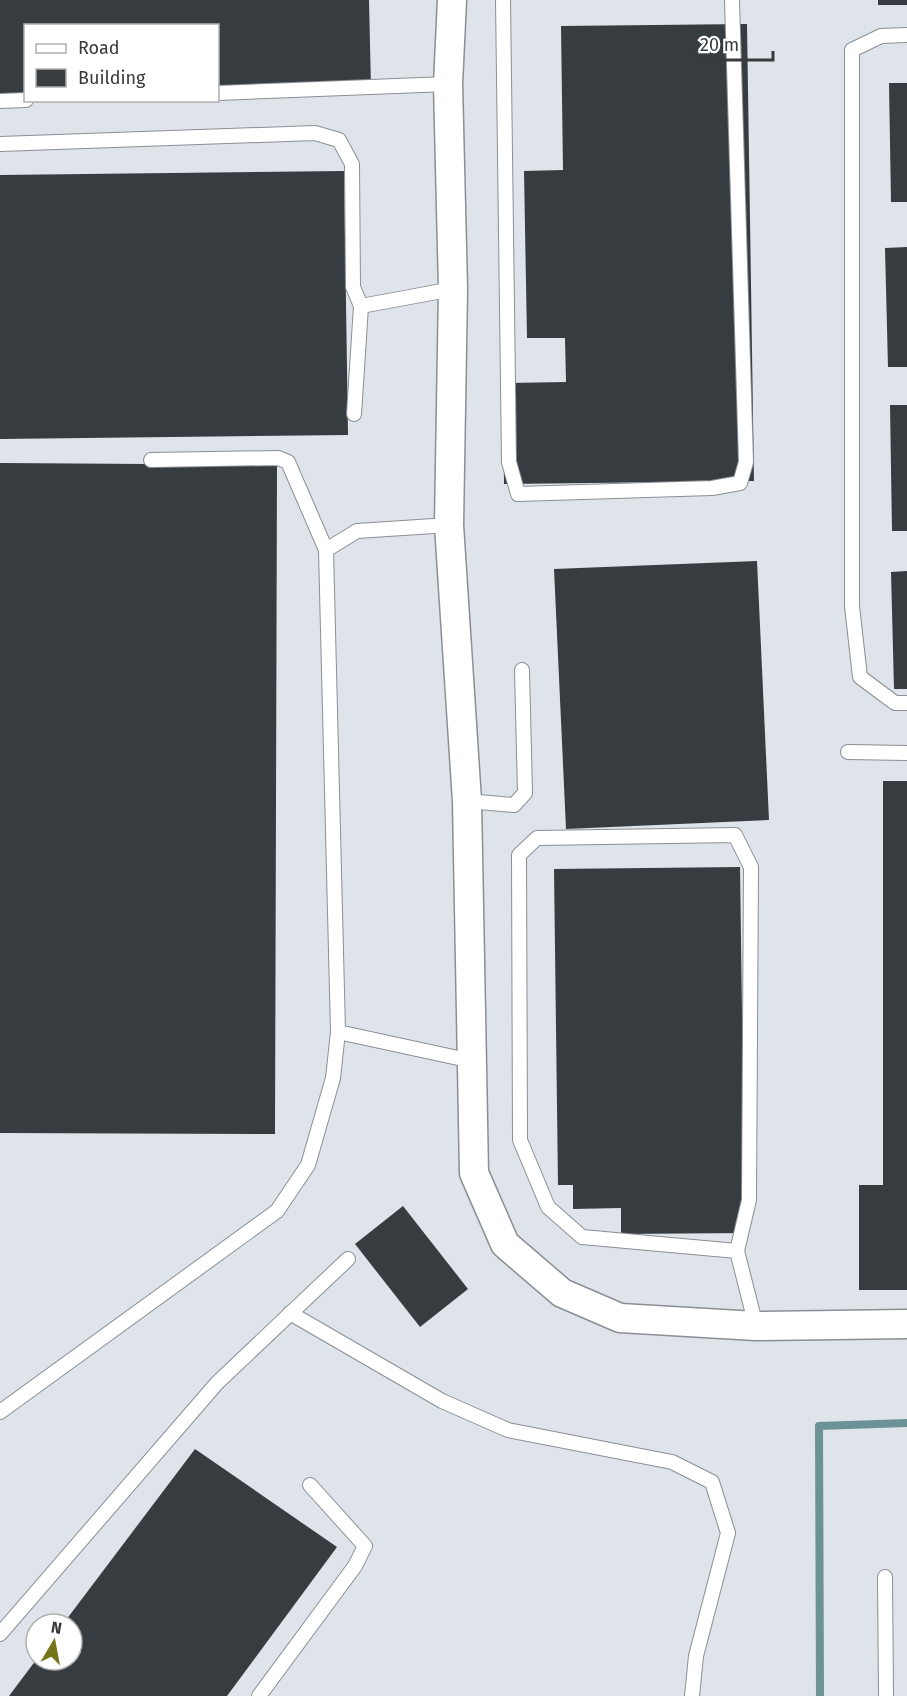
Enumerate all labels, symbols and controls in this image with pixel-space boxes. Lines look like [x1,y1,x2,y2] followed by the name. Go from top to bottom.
[24,24,219,102] legend
[691,24,774,62] scale bar
[700,34,739,56] text: 20 m
[78,37,120,59] text: Road
[78,67,146,89] text: Building
[24,1612,84,1672] north arrow
[50,1617,63,1638] text: N

